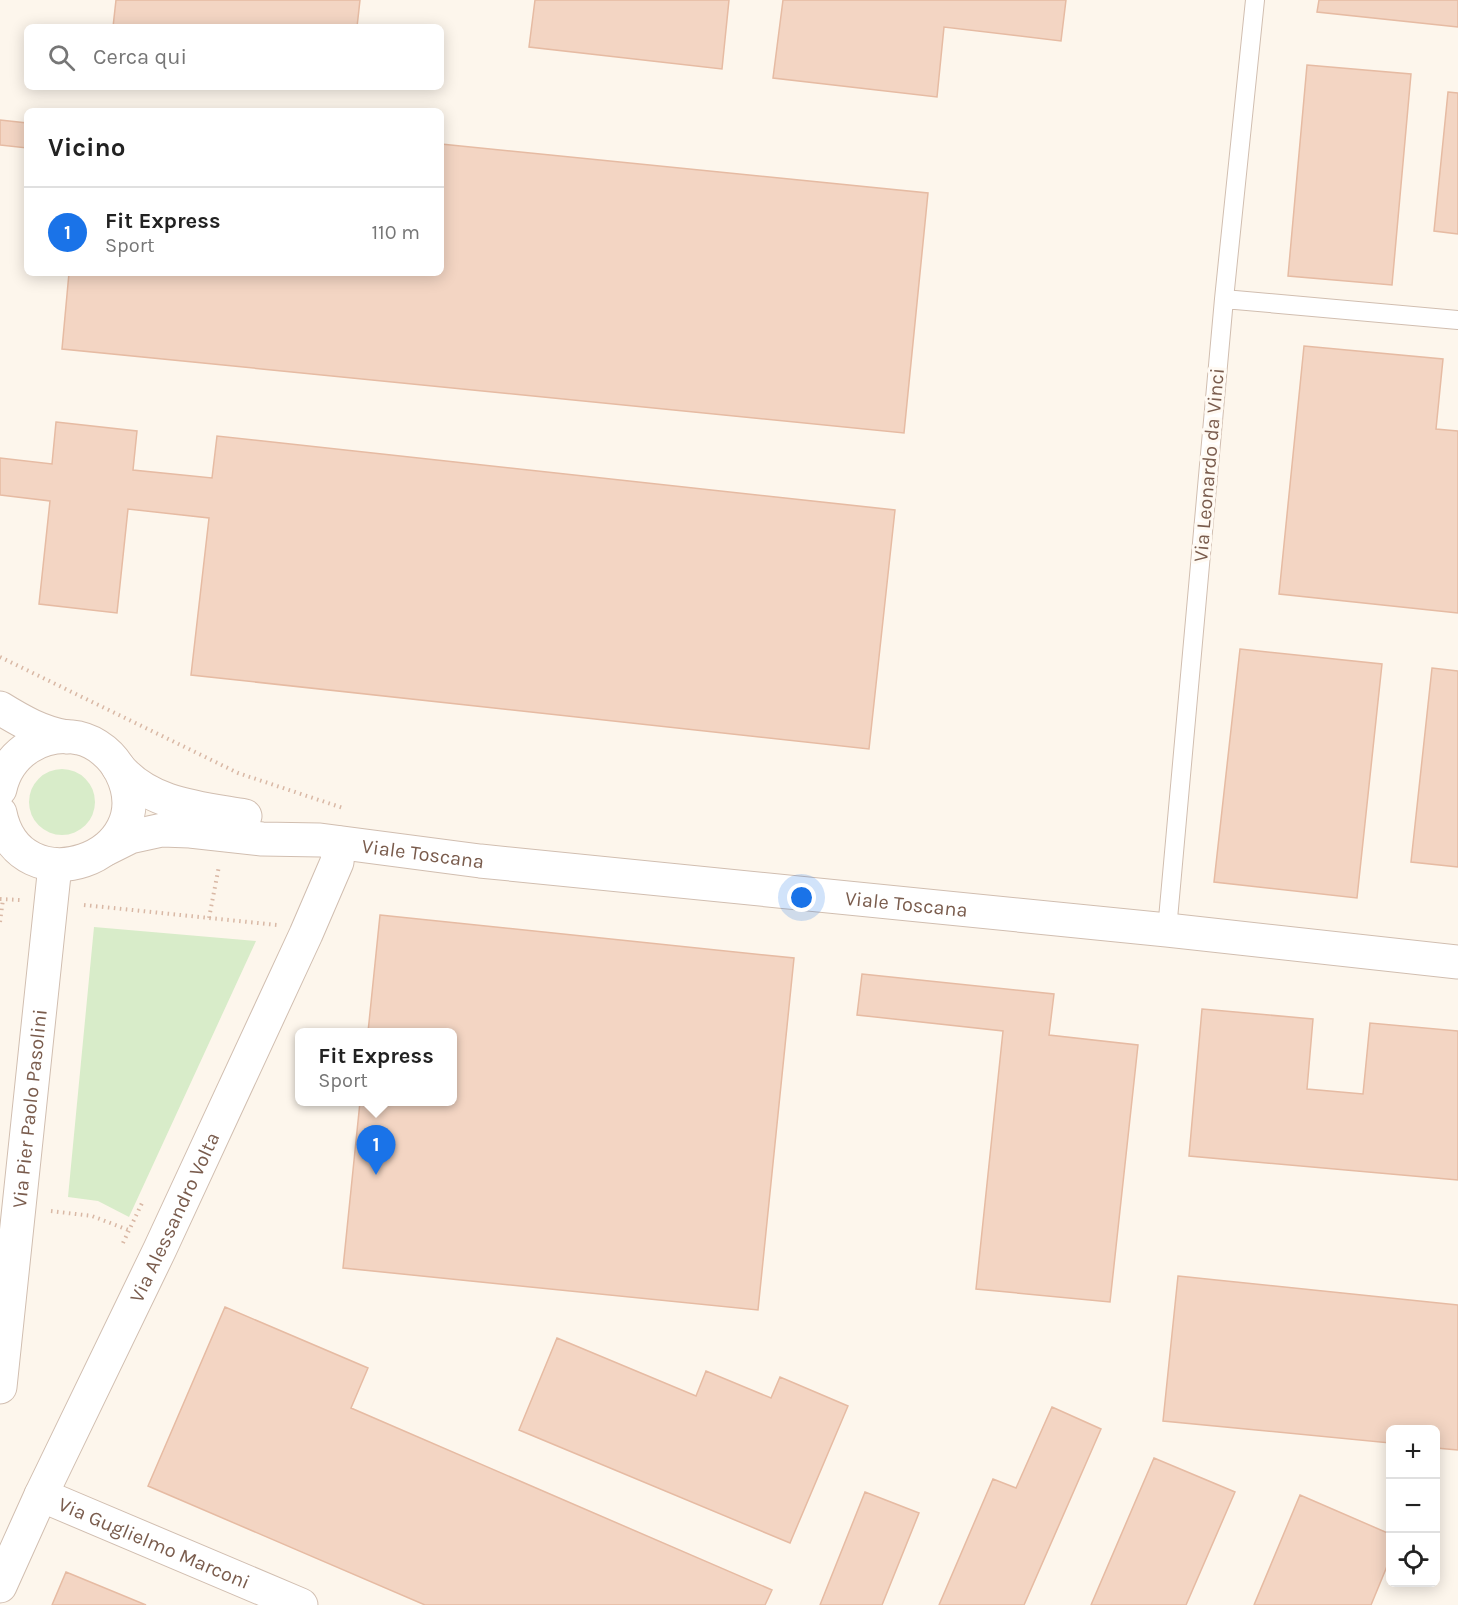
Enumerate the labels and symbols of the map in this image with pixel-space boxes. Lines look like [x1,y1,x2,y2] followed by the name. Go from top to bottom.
[1189,367,1229,563] street label: Via Leonardo da Vinci
[360,834,486,873] street label: Viale Toscana
[787,883,816,912] your location
[844,886,969,921] street label: Viale Toscana
[7,1008,51,1209] street label: Via Pier Paolo Pasolini
[356,1126,395,1175] pin: 1
[125,1129,224,1306] street label: Via Alessandro Volta
[55,1492,253,1594] street label: Via Guglielmo Marconi

